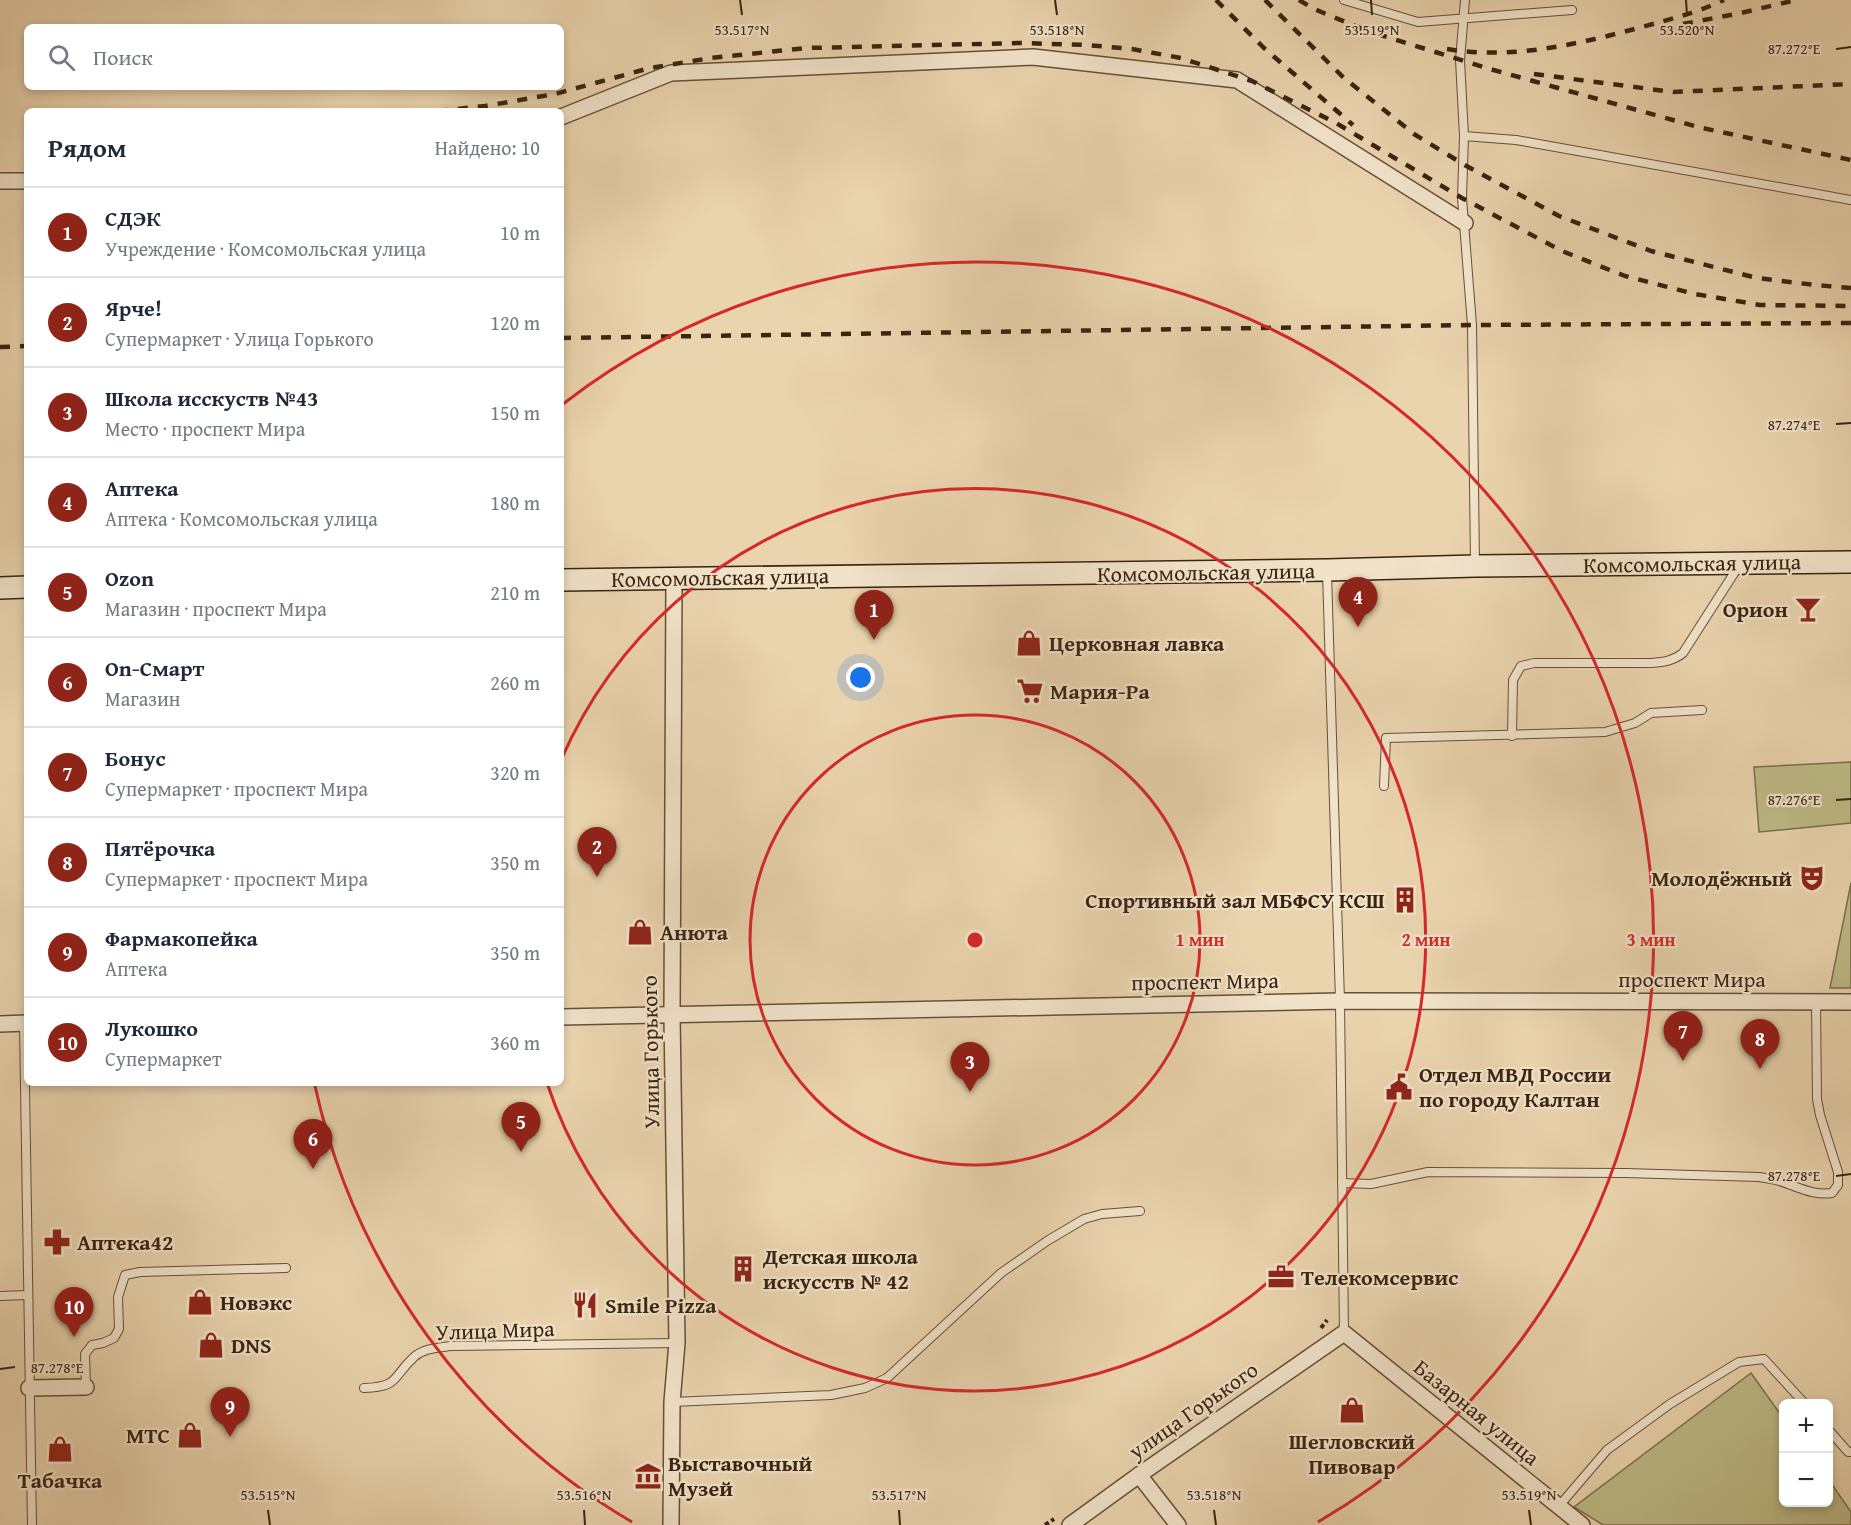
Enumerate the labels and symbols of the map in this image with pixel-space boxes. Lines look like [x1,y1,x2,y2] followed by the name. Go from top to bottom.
[715,19,770,40] text: 53.517°N
[1030,19,1085,40] text: 53.518°N
[1345,19,1400,40] text: 53.519°N
[1660,19,1715,40] text: 53.520°N
[1768,38,1821,59] text: 87.272°E
[1768,414,1821,435] text: 87.274°E
[1583,545,1802,581] street label: Комсомольская улица
[1097,554,1316,590] street label: Комсомольская улица
[611,559,830,595] street label: Комсомольская улица
[1338,578,1378,627] pin: 4
[854,590,894,640] pin: 1
[1723,593,1788,625] place label: Орион
[1793,594,1823,624] bar icon: Орион
[1049,627,1225,659] place label: Церковная лавка
[1014,628,1044,658] shop icon: Церковная лавка
[846,663,875,692] your location
[1050,675,1151,707] place label: Мария-Ра
[1015,676,1045,706] supermarket icon: Мария-Ра
[1768,789,1821,810] text: 87.276°E
[578,828,616,877] pin: 2
[1651,862,1792,894] place label: Молодёжный
[1797,863,1827,893] theatre icon: Молодёжный
[1085,884,1385,916] place label: Спортивный зал МБФСУ КСШ
[1390,885,1420,915] building icon: Спортивный зал МБФСУ КСШ
[660,916,729,948] place label: Анюта
[625,917,655,947] shop icon: Анюта
[1175,926,1225,953] text: 1 мин
[1401,926,1451,953] text: 2 мин
[1626,926,1676,953] text: 3 мин
[965,930,985,950] centre of rings
[1618,963,1766,995] street label: проспект Мира
[1131,964,1280,998] street label: проспект Мира
[633,975,667,1129] street label: Улица Горького
[1664,1012,1702,1061] pin: 7
[1740,1020,1780,1069] pin: 8
[950,1042,990,1092] pin: 3
[1419,1058,1612,1115] place label: Отдел МВД России по городу Калтан
[1384,1072,1414,1102] public building icon: Отдел МВД России по городу Калтан
[502,1102,540,1152] pin: 5
[294,1120,332,1169] pin: 6
[1768,1165,1821,1186] text: 87.278°E
[77,1226,173,1258] place label: Аптека42
[42,1227,72,1257] pharmacy icon: Аптека42
[762,1240,919,1297] place label: Детская школа искусств № 42
[728,1254,758,1284] building icon: Детская школа искусств № 42
[1301,1261,1458,1293] place label: Телекомсервис
[1266,1262,1296,1292] office icon: Телекомсервис
[220,1286,292,1318] place label: Новэкс
[185,1287,215,1317] shop icon: Новэкс
[54,1288,94,1337] pin: 10
[605,1289,717,1321] place label: Smile Pizza
[570,1290,600,1320] restaurant icon: Smile Pizza
[435,1312,556,1348] street label: Улица Мира
[231,1329,272,1361] place label: DNS
[196,1330,226,1360] shop icon: DNS
[1407,1351,1547,1473] street label: Базарная улица
[1121,1353,1264,1467] street label: улица Горького
[31,1357,84,1378] text: 87.278°E
[210,1388,250,1437] pin: 9
[1337,1395,1367,1425] shop icon: Шегловский Пивовар
[126,1419,170,1451] place label: МТС
[175,1420,205,1450] shop icon: МТС
[1289,1425,1415,1482] place label: Шегловский Пивовар
[45,1434,75,1464] shop icon: Табачка
[668,1447,813,1504] place label: Выставочный Музей
[633,1461,663,1491] museum icon: Выставочный Музей
[18,1464,103,1496] place label: Табачка
[241,1484,296,1505] text: 53.515°N
[557,1484,612,1505] text: 53.516°N
[872,1484,927,1505] text: 53.517°N
[1187,1484,1242,1505] text: 53.518°N
[1502,1484,1557,1505] text: 53.519°N

